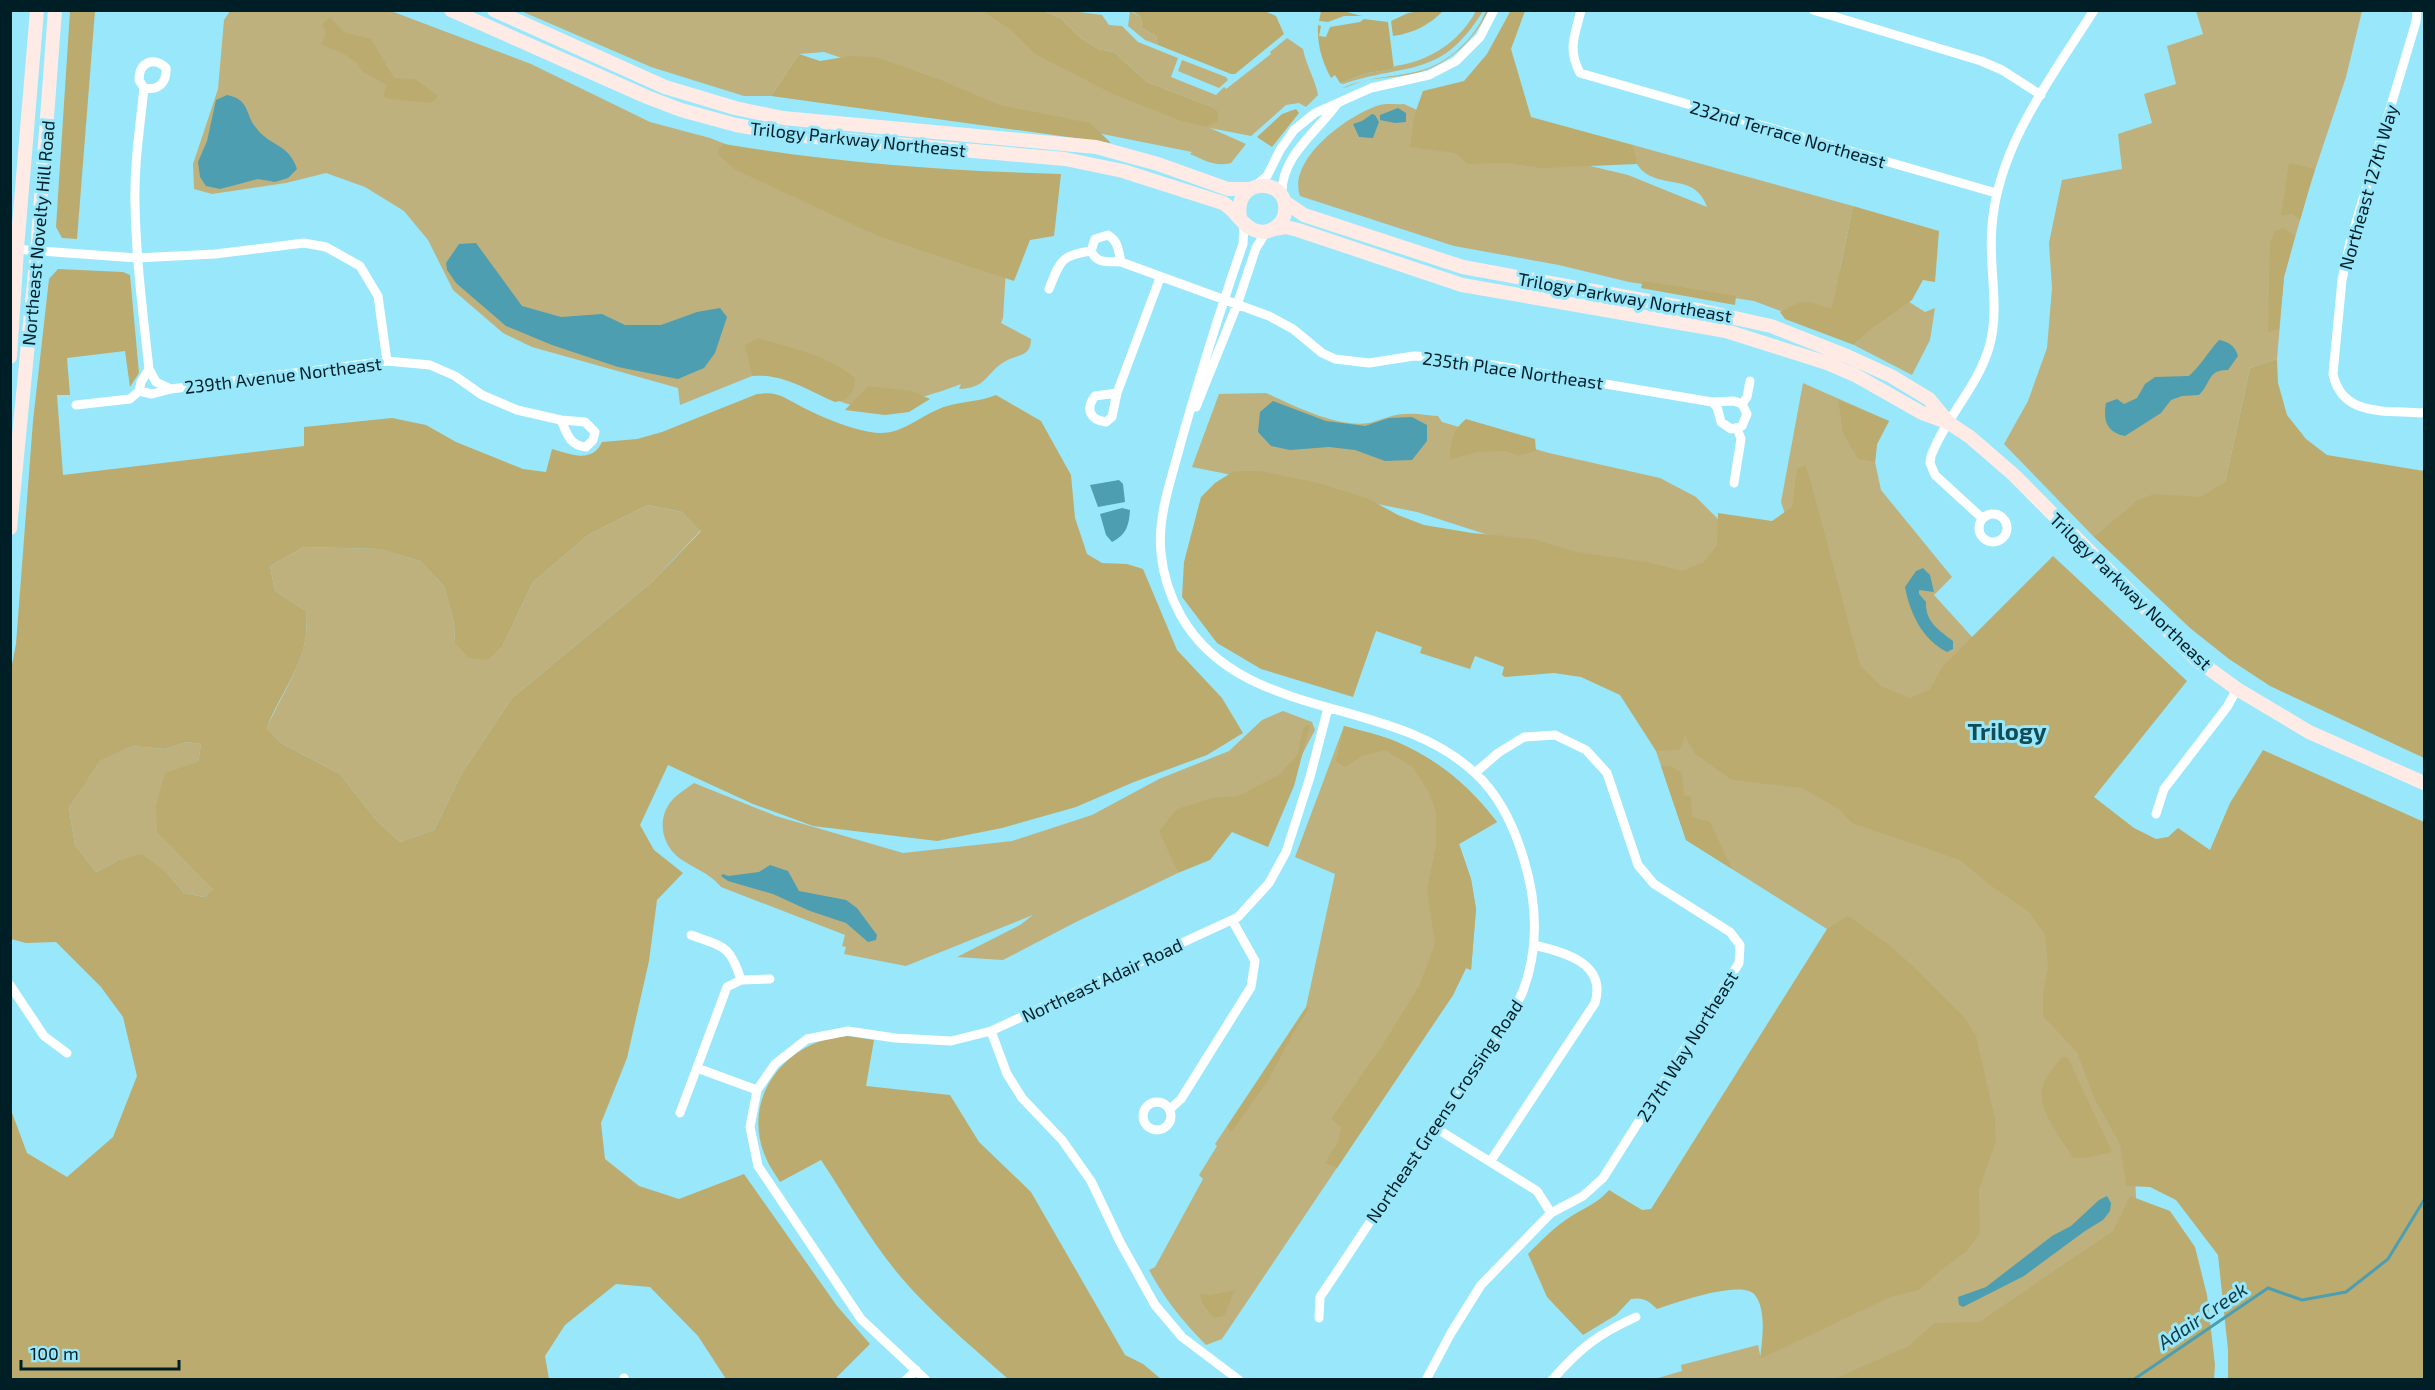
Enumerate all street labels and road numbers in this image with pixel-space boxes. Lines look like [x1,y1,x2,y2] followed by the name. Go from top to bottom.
[1688,96,1888,173] street label: 232nd Terrace Northeast
[2334,101,2402,272] street label: Northeast 127th Way
[749,117,967,161] street label: Trilogy Parkway Northeast
[17,119,59,347] street label: Northeast Novelty Hill Road
[1516,267,1734,327] street label: Trilogy Parkway Northeast
[1421,346,1605,394] street label: 235th Place Northeast
[183,352,383,398] street label: 239th Avenue Northeast
[2045,508,2217,674] street label: Trilogy Parkway Northeast
[1018,933,1186,1027] street label: Northeast Adair Road
[1632,967,1742,1125] street label: 237th Way Northeast
[1361,995,1527,1227] street label: Northeast Greens Crossing Road

